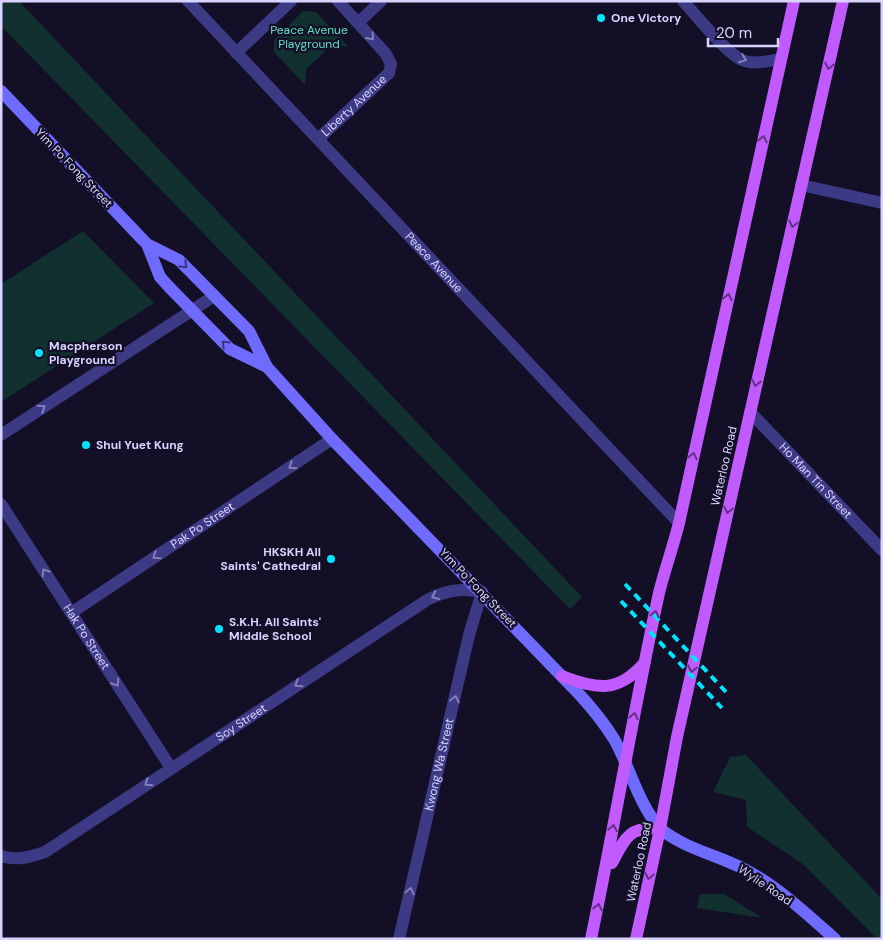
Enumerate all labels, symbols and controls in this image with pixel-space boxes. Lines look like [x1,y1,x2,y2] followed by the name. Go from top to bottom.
[611,10,682,26] place label: One Victory
[595,12,607,24] marker: One Victory
[708,15,778,47] scale bar
[270,22,348,52] park label: Peace Avenue Playground
[716,23,752,43] text: 20 m
[365,32,374,41] one-way arrow
[738,53,747,63] one-way arrow
[824,61,835,70] one-way arrow
[318,71,390,140] street label: Liberty Avenue
[32,125,116,211] street label: Yim Po Fong Street
[757,134,768,143] one-way arrow
[788,220,799,229] one-way arrow
[402,229,467,296] street label: Peace Avenue
[179,259,188,268] one-way arrow
[722,293,733,302] one-way arrow
[49,338,122,368] place label: Macpherson Playground
[222,341,231,350] one-way arrow
[33,347,45,359] marker: Macpherson Playground
[751,378,762,387] one-way arrow
[36,405,46,414] one-way arrow
[707,425,741,507] street label: Waterloo Road
[96,437,184,453] place label: Shui Yuet Kung
[80,439,92,451] marker: Shui Yuet Kung
[776,439,856,522] street label: Ho Man Tin Street
[687,452,698,461] one-way arrow
[288,459,297,469] one-way arrow
[167,498,238,552] street label: Pak Po Street
[723,506,734,515] one-way arrow
[221,544,321,574] place label: HKSKH All Saints' Cathedral
[436,545,520,631] street label: Yim Po Fong Street
[153,550,162,559] one-way arrow
[325,553,337,565] marker: HKSKH All Saints' Cathedral
[41,568,51,577] one-way arrow
[431,590,440,601] one-way arrow
[60,601,114,673] street label: Hak Po Street
[649,610,660,618] one-way arrow
[229,614,321,644] place label: S.K.H. All Saints' Middle School
[213,623,225,635] marker: S.K.H. All Saints' Middle School
[687,664,698,673] one-way arrow
[110,678,120,687] one-way arrow
[295,678,304,687] one-way arrow
[449,694,460,703] one-way arrow
[213,700,270,745] street label: Soy Street
[628,711,639,720] one-way arrow
[421,717,458,812] street label: Kwong Wa Street
[144,777,154,786] one-way arrow
[623,821,655,903] street label: Waterloo Road
[608,824,618,833] one-way arrow
[735,861,795,909] street label: Wylie Road
[645,872,655,881] one-way arrow
[404,887,415,896] one-way arrow
[592,903,602,912] one-way arrow

